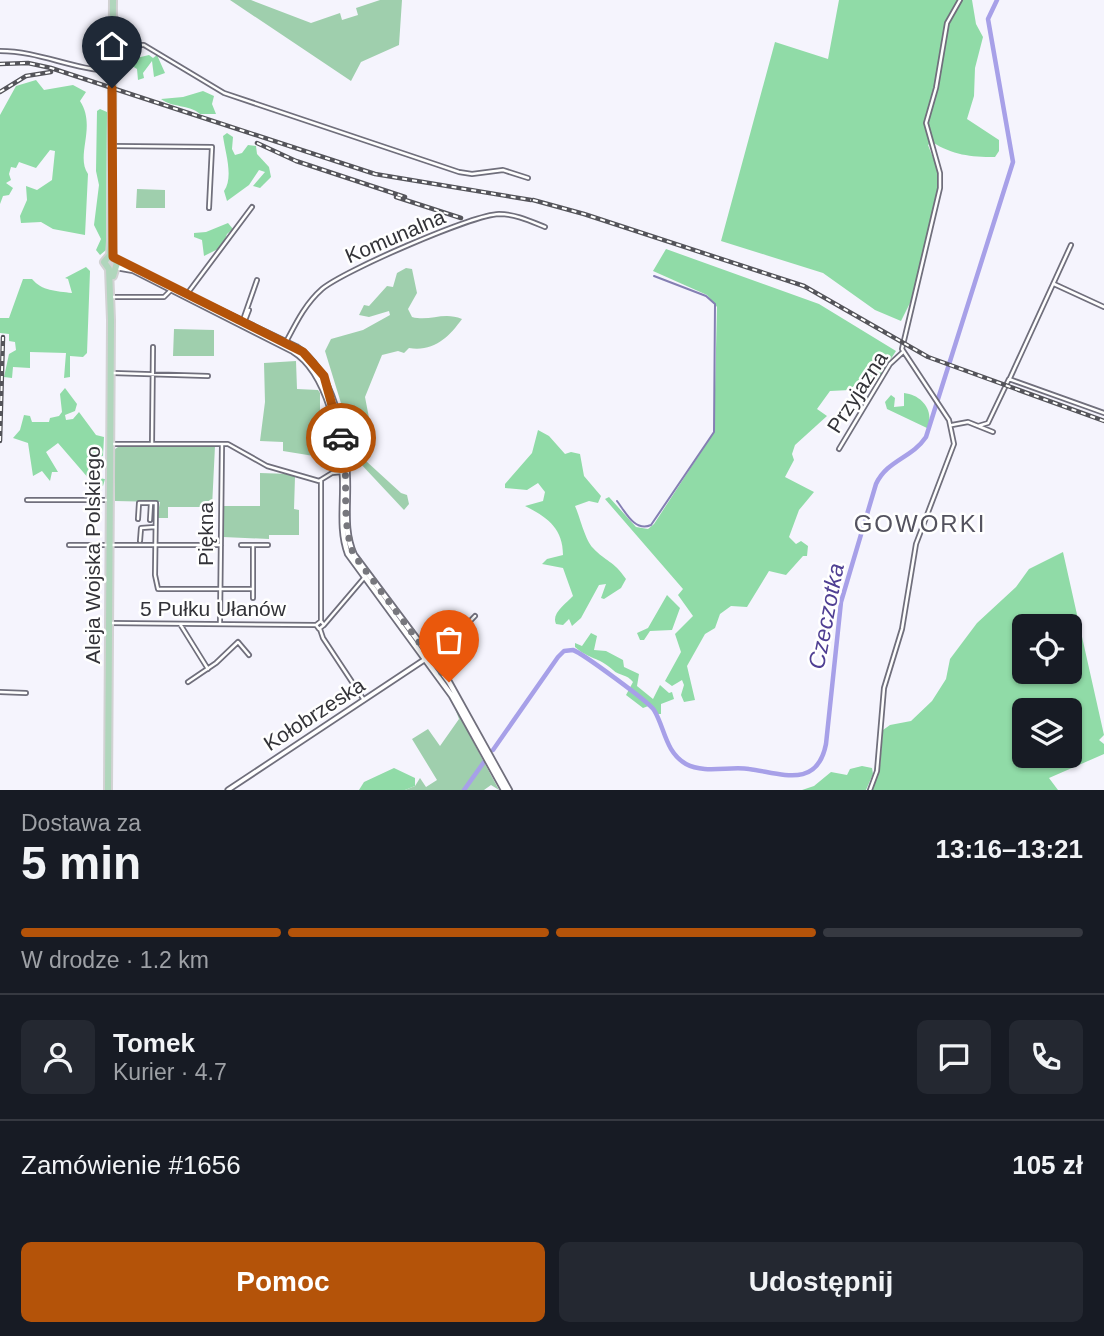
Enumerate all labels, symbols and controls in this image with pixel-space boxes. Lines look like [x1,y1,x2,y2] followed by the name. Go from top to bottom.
[82,16,142,88] pin
[93,27,131,65] icon: home
[342,205,449,267] street label: Komunalna
[822,347,892,437] street label: Przyjazna
[306,403,376,473] courier
[322,419,360,457] icon: car
[81,446,104,664] street label: Aleja Wojska Polskiego
[194,502,217,566] street label: Piękna
[854,510,986,537] district label: GOWORKI
[803,561,849,671] water label: Czeczotka
[140,597,287,620] street label: 5 Pułku Ułanów
[419,610,479,682] pin
[1012,614,1082,768] map controls
[1012,614,1082,684] button: locate
[430,621,468,659] icon: bag
[259,673,369,755] street label: Kołobrzeska
[1012,698,1082,768] button: layers
[21,810,141,836] text: Dostawa za
[936,834,1083,864] text: 13:16–13:21
[21,837,141,889] text: 5 min
[21,947,209,973] text: W drodze · 1.2 km
[21,1020,95,1094] button: person
[917,1020,991,1094] button: chat
[1009,1020,1083,1094] button: phone
[113,1028,195,1058] text: Tomek
[113,1059,227,1085] text: Kurier · 4.7
[21,1150,241,1180] text: Zamówienie #1656
[1012,1150,1083,1180] text: 105 zł
[21,1242,545,1322] button: Pomoc
[559,1242,1083,1322] button: Udostępnij

